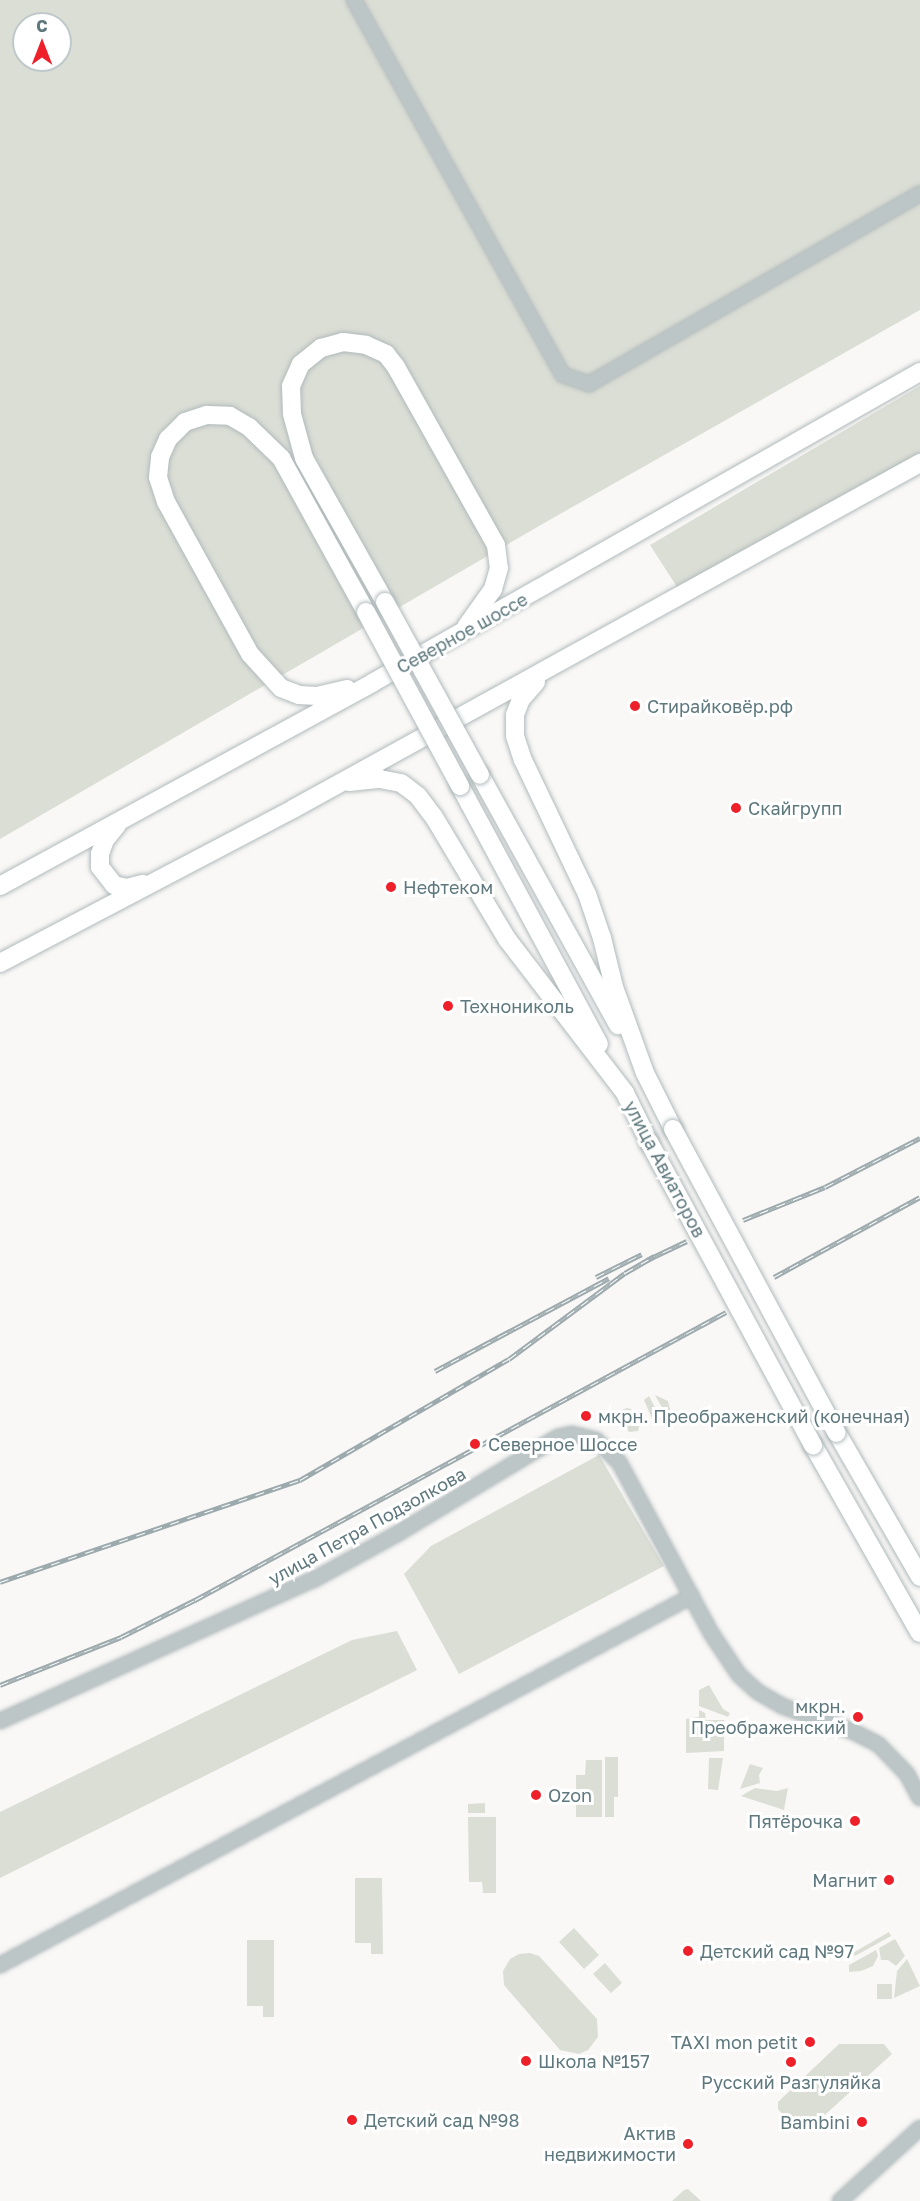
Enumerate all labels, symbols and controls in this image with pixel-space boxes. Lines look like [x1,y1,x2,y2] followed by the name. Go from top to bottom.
[12,12,72,72] north arrow
[36,16,48,36] text: С
[393,588,531,678] street label: Северное шоссе
[647,695,793,717] place label: Стирайковёр.рф
[628,699,642,713] marker: Стирайковёр.рф
[748,797,842,819] place label: Скайгрупп
[729,801,743,815] marker: Скайгрупп
[403,876,493,898] place label: Нефтеком
[384,880,398,894] marker: Нефтеком
[460,995,574,1017] place label: Технониколь
[441,999,455,1013] marker: Технониколь
[620,1097,710,1241] street label: улица Авиаторов
[598,1405,910,1427] place label: мкрн. Преображенский (конечная)
[579,1409,593,1423] marker: мкрн. Преображенский (конечная)
[488,1433,637,1455] place label: Северное Шоссе
[466,1435,484,1453] marker: Северное Шоссе
[265,1463,469,1589] street label: улица Петра Подзолкова
[691,1696,846,1738] place label: мкрн. Преображенский
[851,1710,865,1724] marker: мкрн. Преображенский
[548,1784,592,1806] place label: Ozon
[529,1788,543,1802] marker: Ozon
[748,1810,843,1832] place label: Пятёрочка
[848,1814,862,1828] marker: Пятёрочка
[812,1869,877,1891] place label: Магнит
[882,1873,896,1887] marker: Магнит
[700,1940,854,1962] place label: Детский сад №97
[681,1944,695,1958] marker: Детский сад №97
[671,2031,798,2053] place label: TAXI mon petit
[803,2035,817,2049] marker: TAXI mon petit
[538,2050,650,2072] place label: Школа №157
[519,2054,533,2068] marker: Школа №157
[784,2055,798,2069] marker: Русский Разгуляйка
[701,2071,881,2093] place label: Русский Разгуляйка
[364,2109,519,2131] place label: Детский сад №98
[780,2111,850,2133] place label: Bambini
[345,2113,359,2127] marker: Детский сад №98
[855,2115,869,2129] marker: Bambini
[544,2123,676,2166] place label: Актив недвижимости
[681,2137,695,2151] marker: Актив недвижимости

